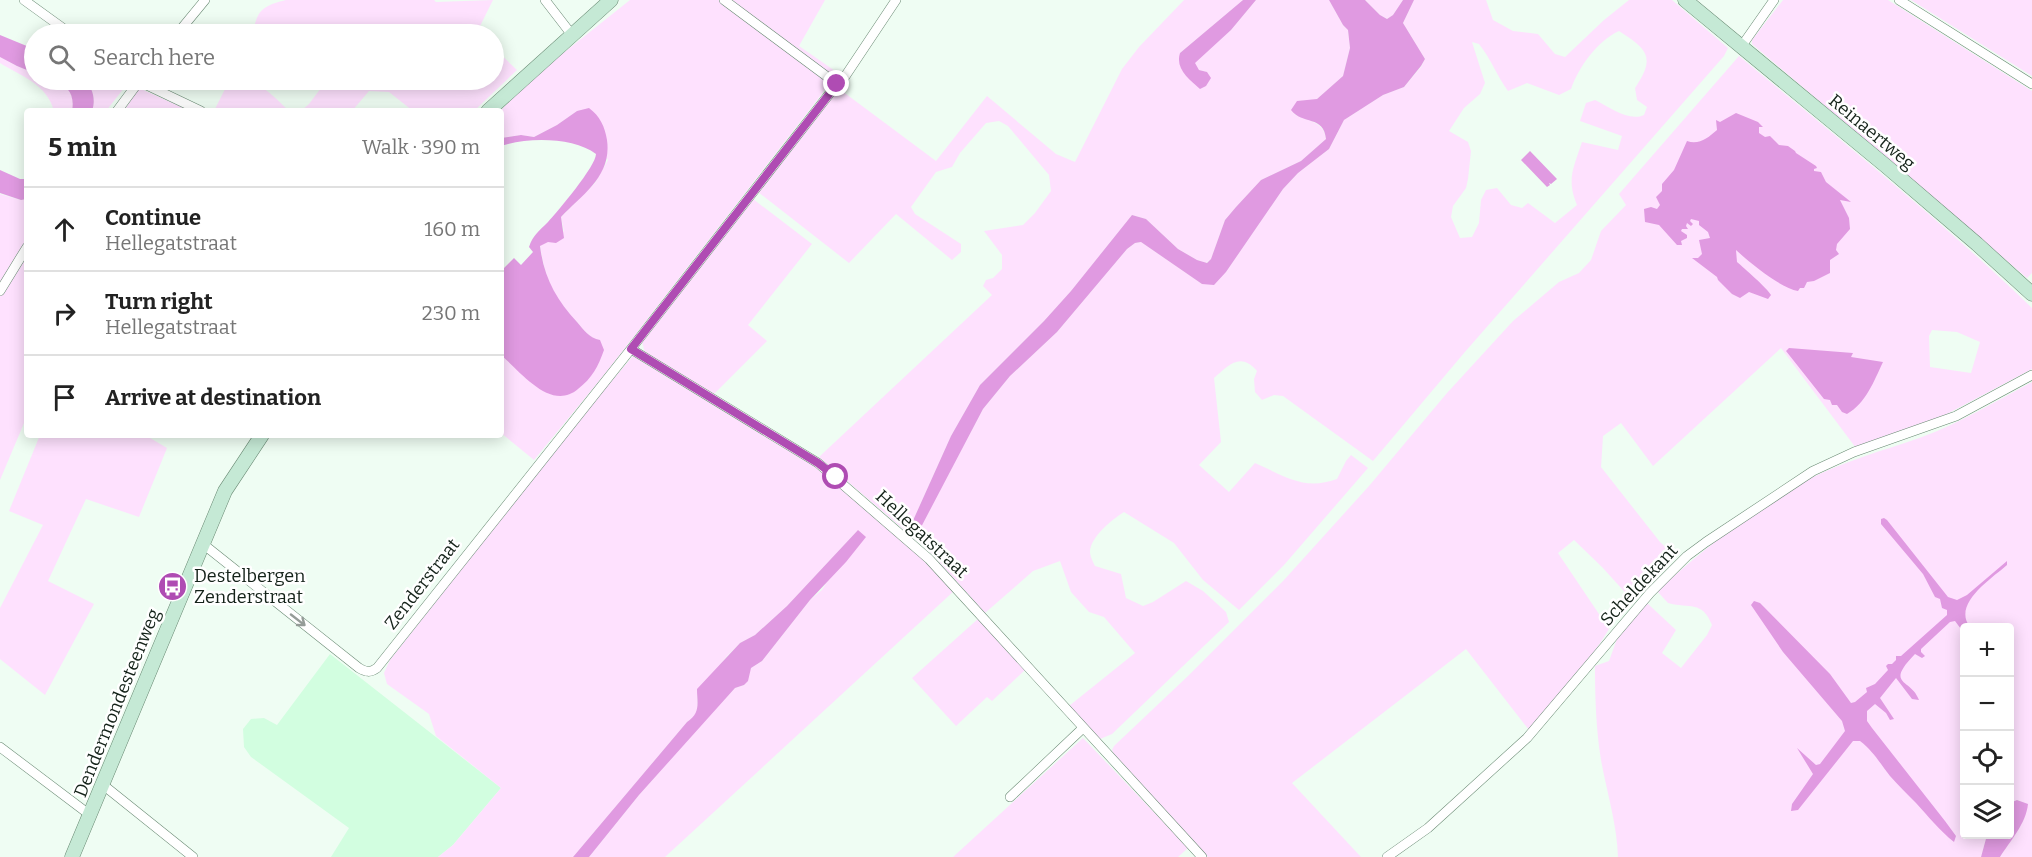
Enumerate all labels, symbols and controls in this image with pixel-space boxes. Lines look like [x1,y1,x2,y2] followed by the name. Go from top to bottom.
[24,24,504,90] search box
[45,41,78,74] icon: search
[93,44,215,71] text: Search here
[823,70,849,96] route end
[1824,90,1920,174] street label: Reinaertweg
[48,132,117,163] text: 5 min
[362,135,480,159] text: Walk · 390 m
[105,204,201,231] text: Continue
[48,213,81,246] icon: ahead
[424,217,480,241] text: 160 m
[105,231,237,255] text: Hellegatstraat
[105,288,213,315] text: Turn right
[48,297,81,330] icon: right
[422,301,480,325] text: 230 m
[105,315,237,339] text: Hellegatstraat
[48,381,81,414] icon: arrive
[105,384,321,411] text: Arrive at destination
[822,463,848,489] route start
[871,485,973,583] street label: Hellegatstraat
[380,534,465,634] street label: Zenderstraat
[1596,539,1683,630] street label: Scheldekant
[194,565,306,608] place label: Destelbergen Zenderstraat
[157,570,189,602] bus stop icon: Destelbergen Zenderstraat
[69,606,165,800] street label: Dendermondesteenweg
[290,613,306,626] one-way arrow
[1960,623,2014,839] map controls
[1960,623,2014,677] button: +
[1960,677,2014,731] button: −
[1960,731,2014,785] button: locate
[1960,785,2014,839] button: layers

